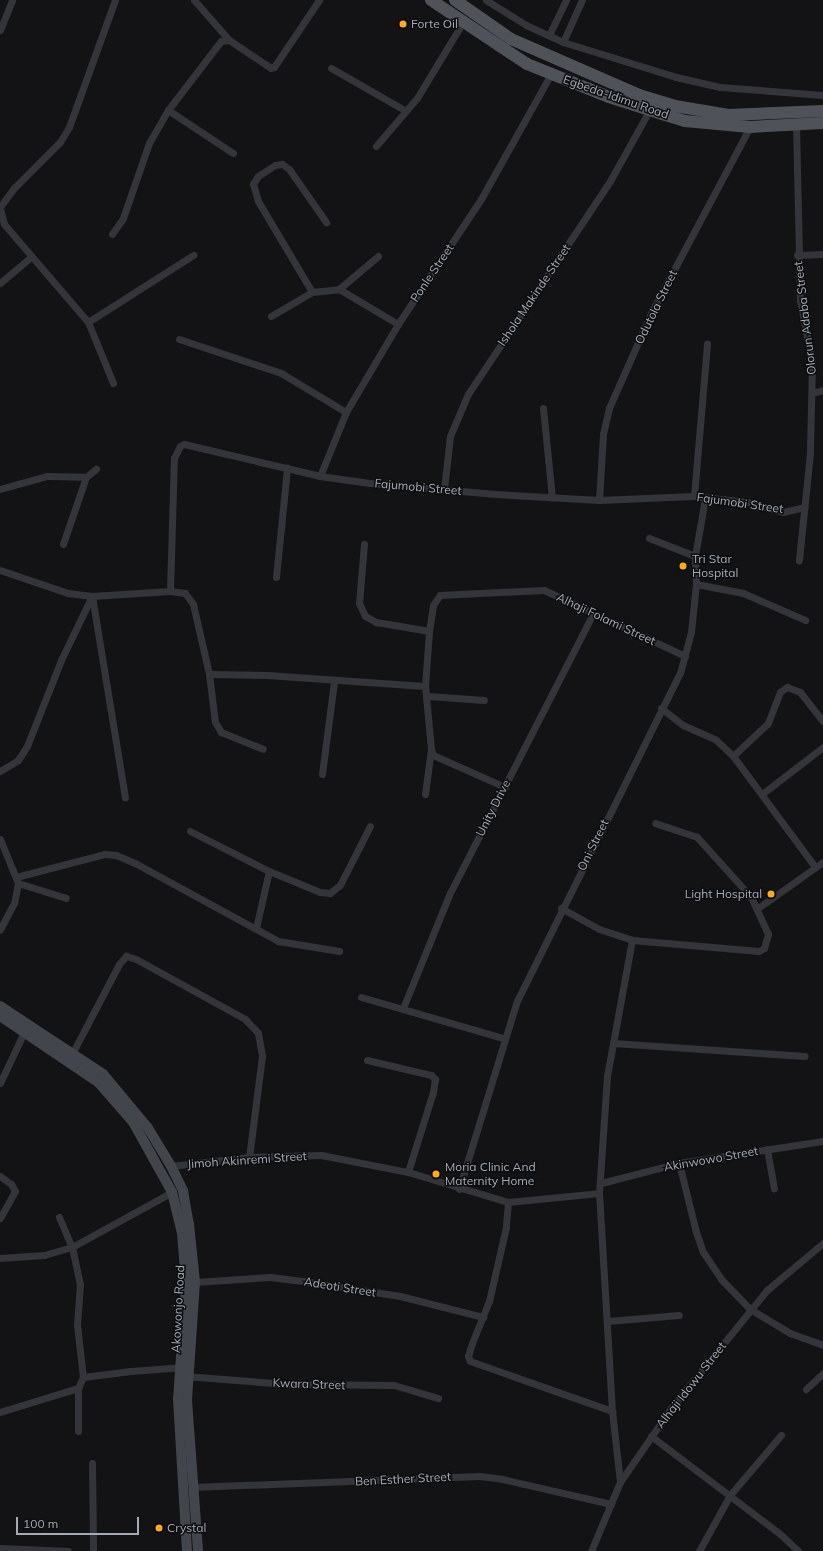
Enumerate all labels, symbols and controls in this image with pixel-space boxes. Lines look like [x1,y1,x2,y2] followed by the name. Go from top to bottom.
[411,17,458,31] place label: Forte Oil
[398,19,408,29] marker: Forte Oil
[561,72,671,122] street label: Egbeda-Idimu Road
[407,241,457,305] street label: Ponle Street
[495,241,573,349] street label: Ishola Makinde Street
[791,260,819,376] street label: Olorun Adaba Street
[632,268,680,346] street label: Odutola Street
[374,476,462,498] street label: Fajumobi Street
[696,490,784,516] street label: Fajumobi Street
[692,552,738,580] place label: Tri Star Hospital
[677,560,689,572] marker: Tri Star Hospital
[554,590,658,648] street label: Alhaji Folami Street
[473,777,513,839] street label: Unity Drive
[574,817,612,873] street label: Oni Street
[685,887,762,901] place label: Light Hospital
[765,888,777,900] marker: Light Hospital
[663,1144,759,1174] street label: Akinwowo Street
[187,1149,307,1171] street label: Jimoh Akinremi Street
[445,1160,536,1188] place label: Moria Clinic And Maternity Home
[430,1168,442,1180] marker: Moria Clinic And Maternity Home
[169,1265,187,1353] street label: Akowonjo Road
[303,1274,377,1300] street label: Adeoti Street
[653,1339,729,1431] street label: Alhaji Idowu Street
[272,1376,346,1392] street label: Kwara Street
[355,1469,451,1489] street label: Ben Esther Street
[18,1509,141,1535] scale bar
[23,1516,58,1531] text: 100 m
[167,1521,206,1535] place label: Crystal
[154,1523,164,1533] marker: Crystal

